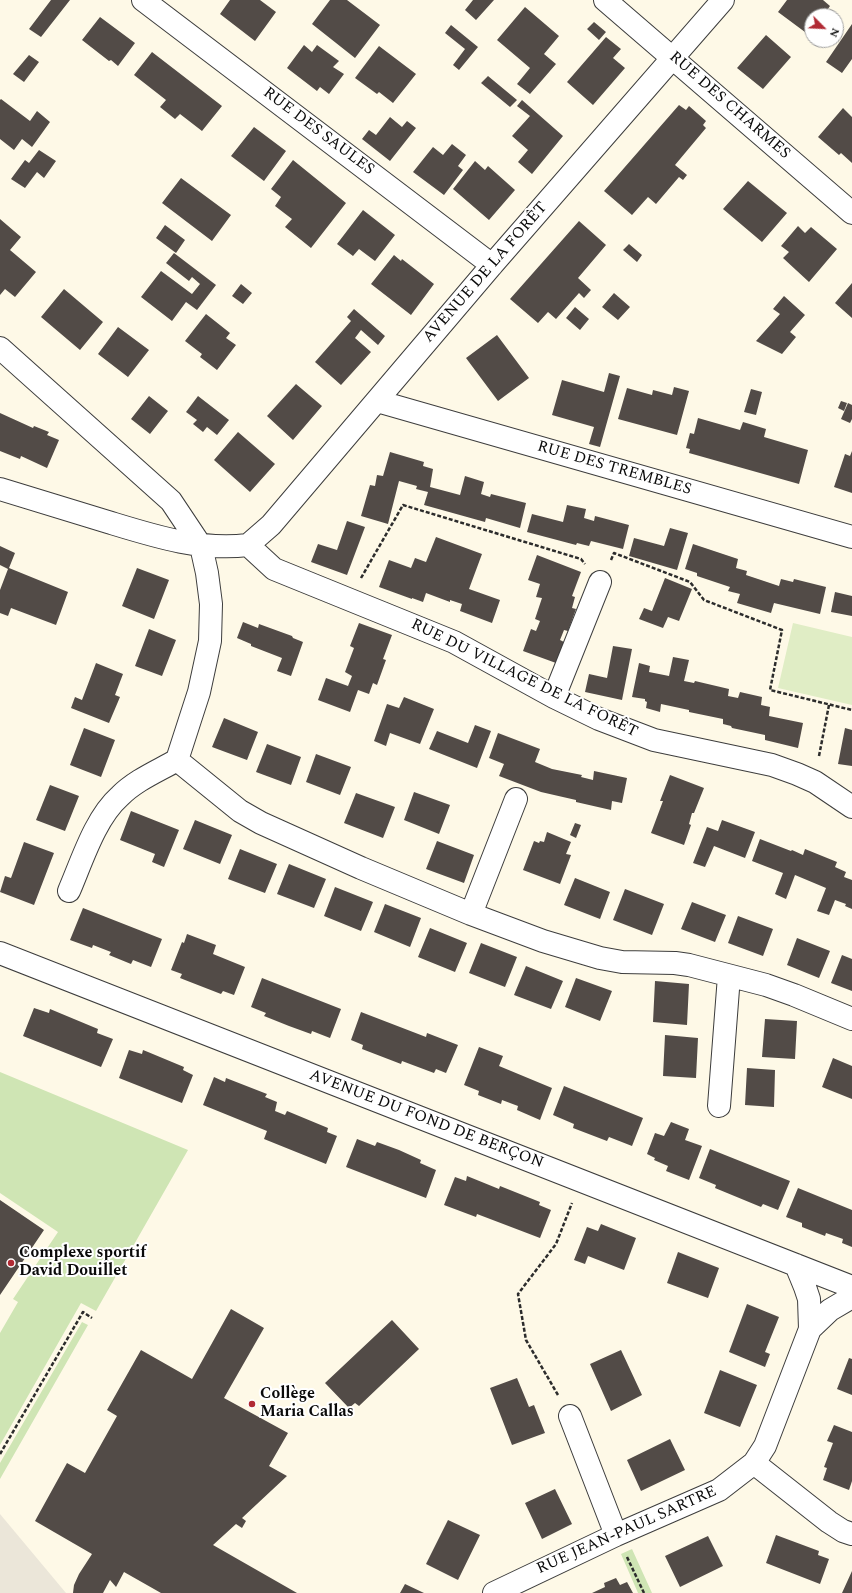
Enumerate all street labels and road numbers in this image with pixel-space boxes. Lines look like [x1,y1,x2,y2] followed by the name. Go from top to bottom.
[664,48,794,164] street label: RUE DES CHARMES
[259,84,377,180] street label: RUE DES SAULES
[420,199,552,347] street label: AVENUE DE LA FORÊT
[535,438,693,500] street label: RUE DES TREMBLES
[407,616,641,742] street label: RUE DU VILLAGE DE LA FORÊT
[306,1066,546,1174] street label: AVENUE DU FOND DE BERÇON
[534,1483,720,1579] street label: RUE JEAN-PAUL SARTRE

